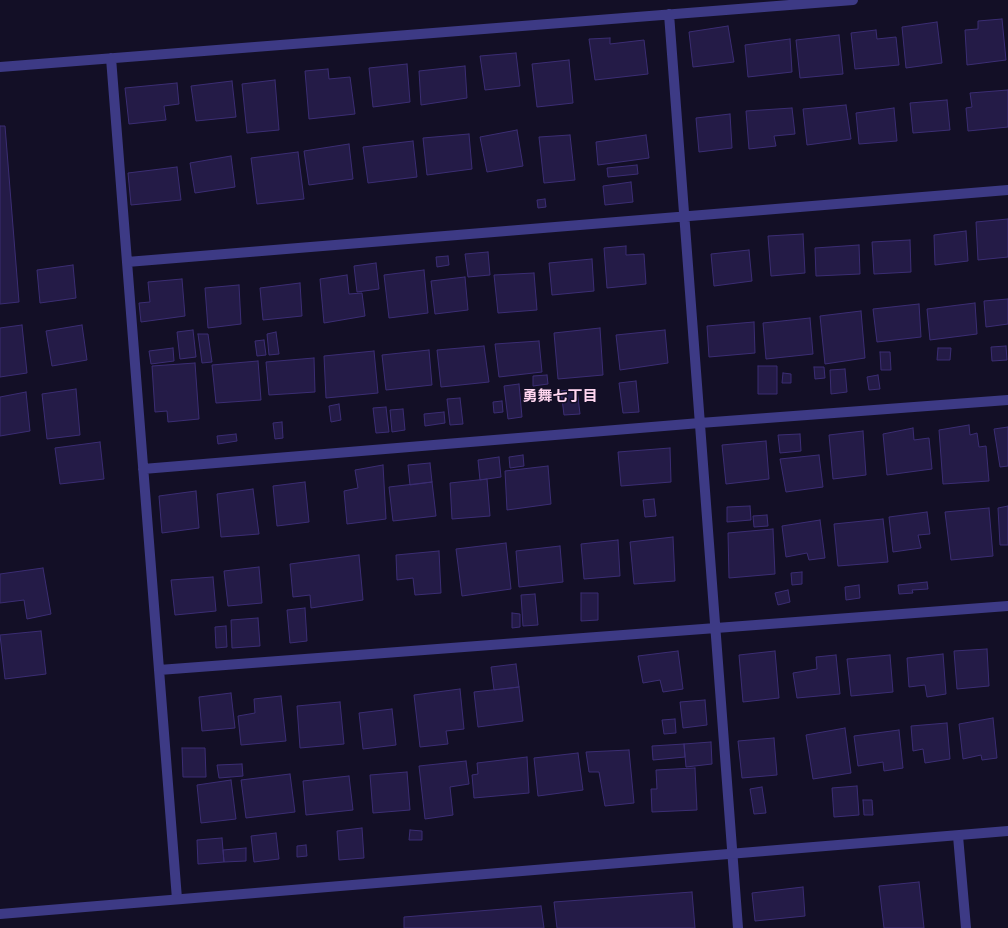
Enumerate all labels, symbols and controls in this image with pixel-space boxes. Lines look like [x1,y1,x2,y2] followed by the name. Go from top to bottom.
[523,388,597,406] district label: 勇舞七丁目

